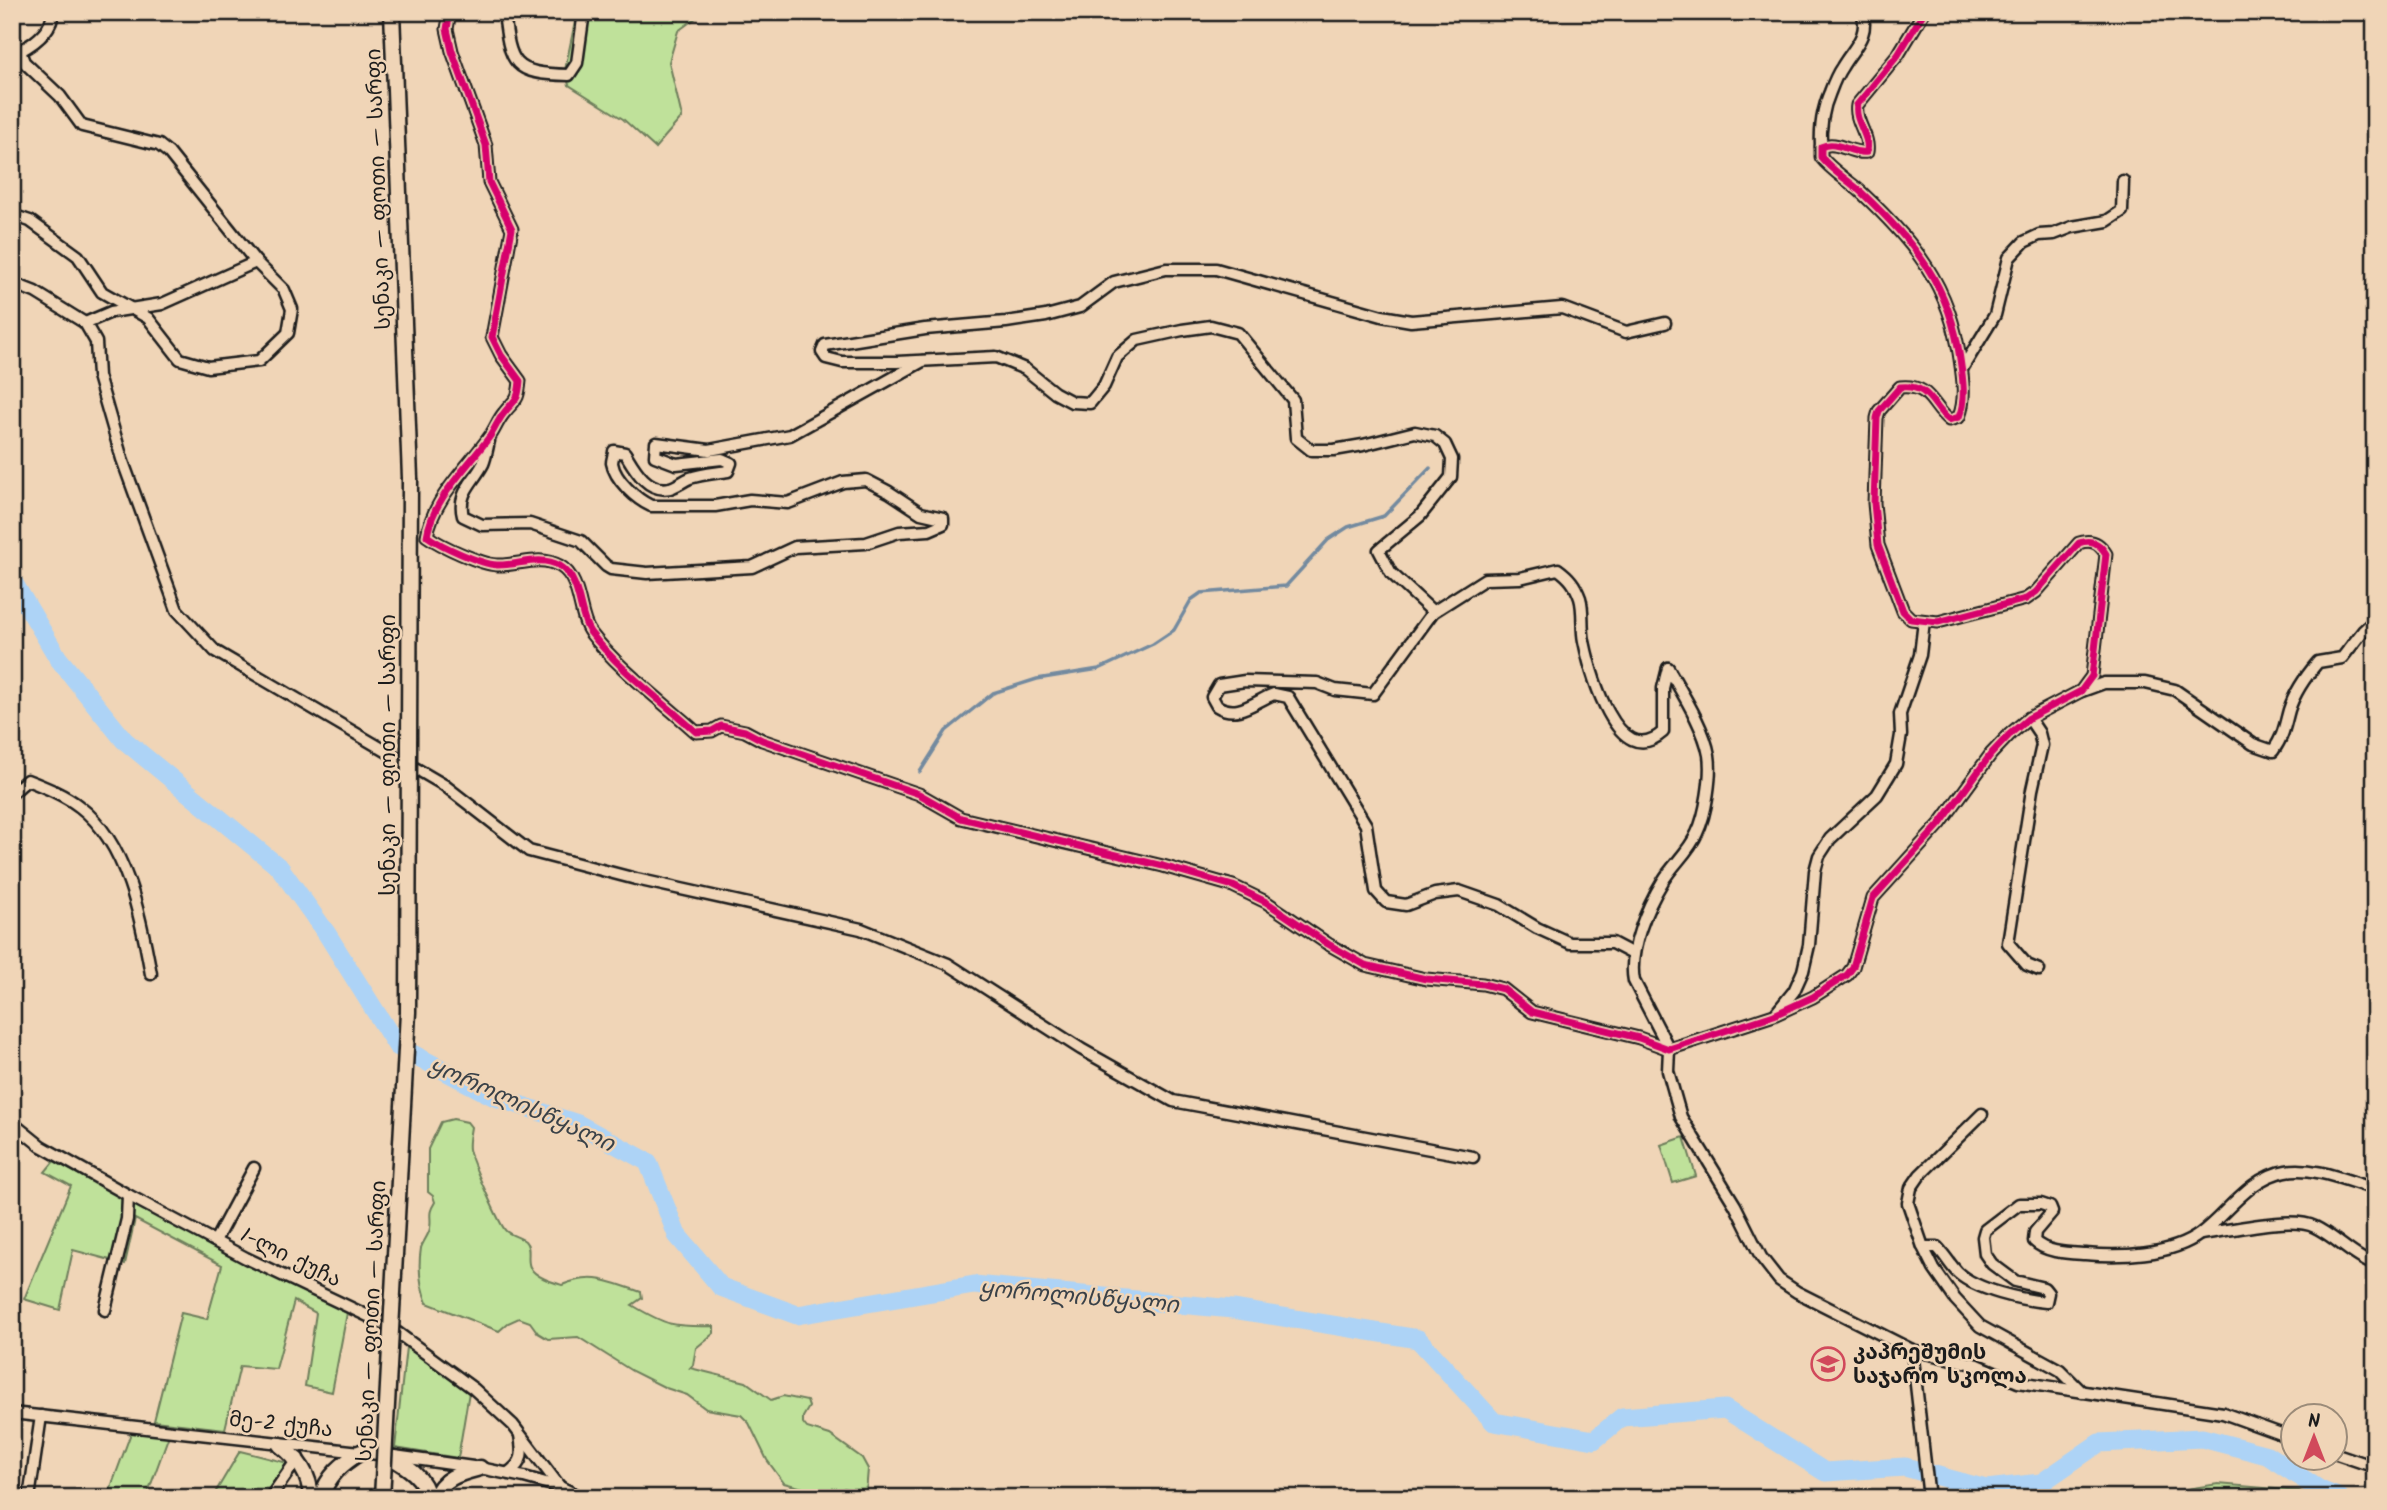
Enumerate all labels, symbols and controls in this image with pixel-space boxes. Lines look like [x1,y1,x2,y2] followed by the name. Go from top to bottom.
[358,48,401,330] street label: სენაკი — ფოთი — სარფი
[373,614,406,896] street label: სენაკი — ფოთი — სარფი
[423,1049,620,1163] water label: ყოროლისწყალი
[349,1180,396,1462] street label: სენაკი — ფოთი — სარფი
[234,1220,346,1297] street label: 1-ლი ქუჩა
[978,1271,1181,1325] water label: ყოროლისწყალი
[1853,1337,2027,1394] place label: კაპრეშუმის საჯარო სკოლა
[1809,1345,1847,1383] school or university icon: კაპრეშუმის საჯარო სკოლა
[2278,1402,2348,1472] north arrow
[227,1404,334,1447] street label: მე-2 ქუჩა
[2308,1407,2320,1437] text: N

